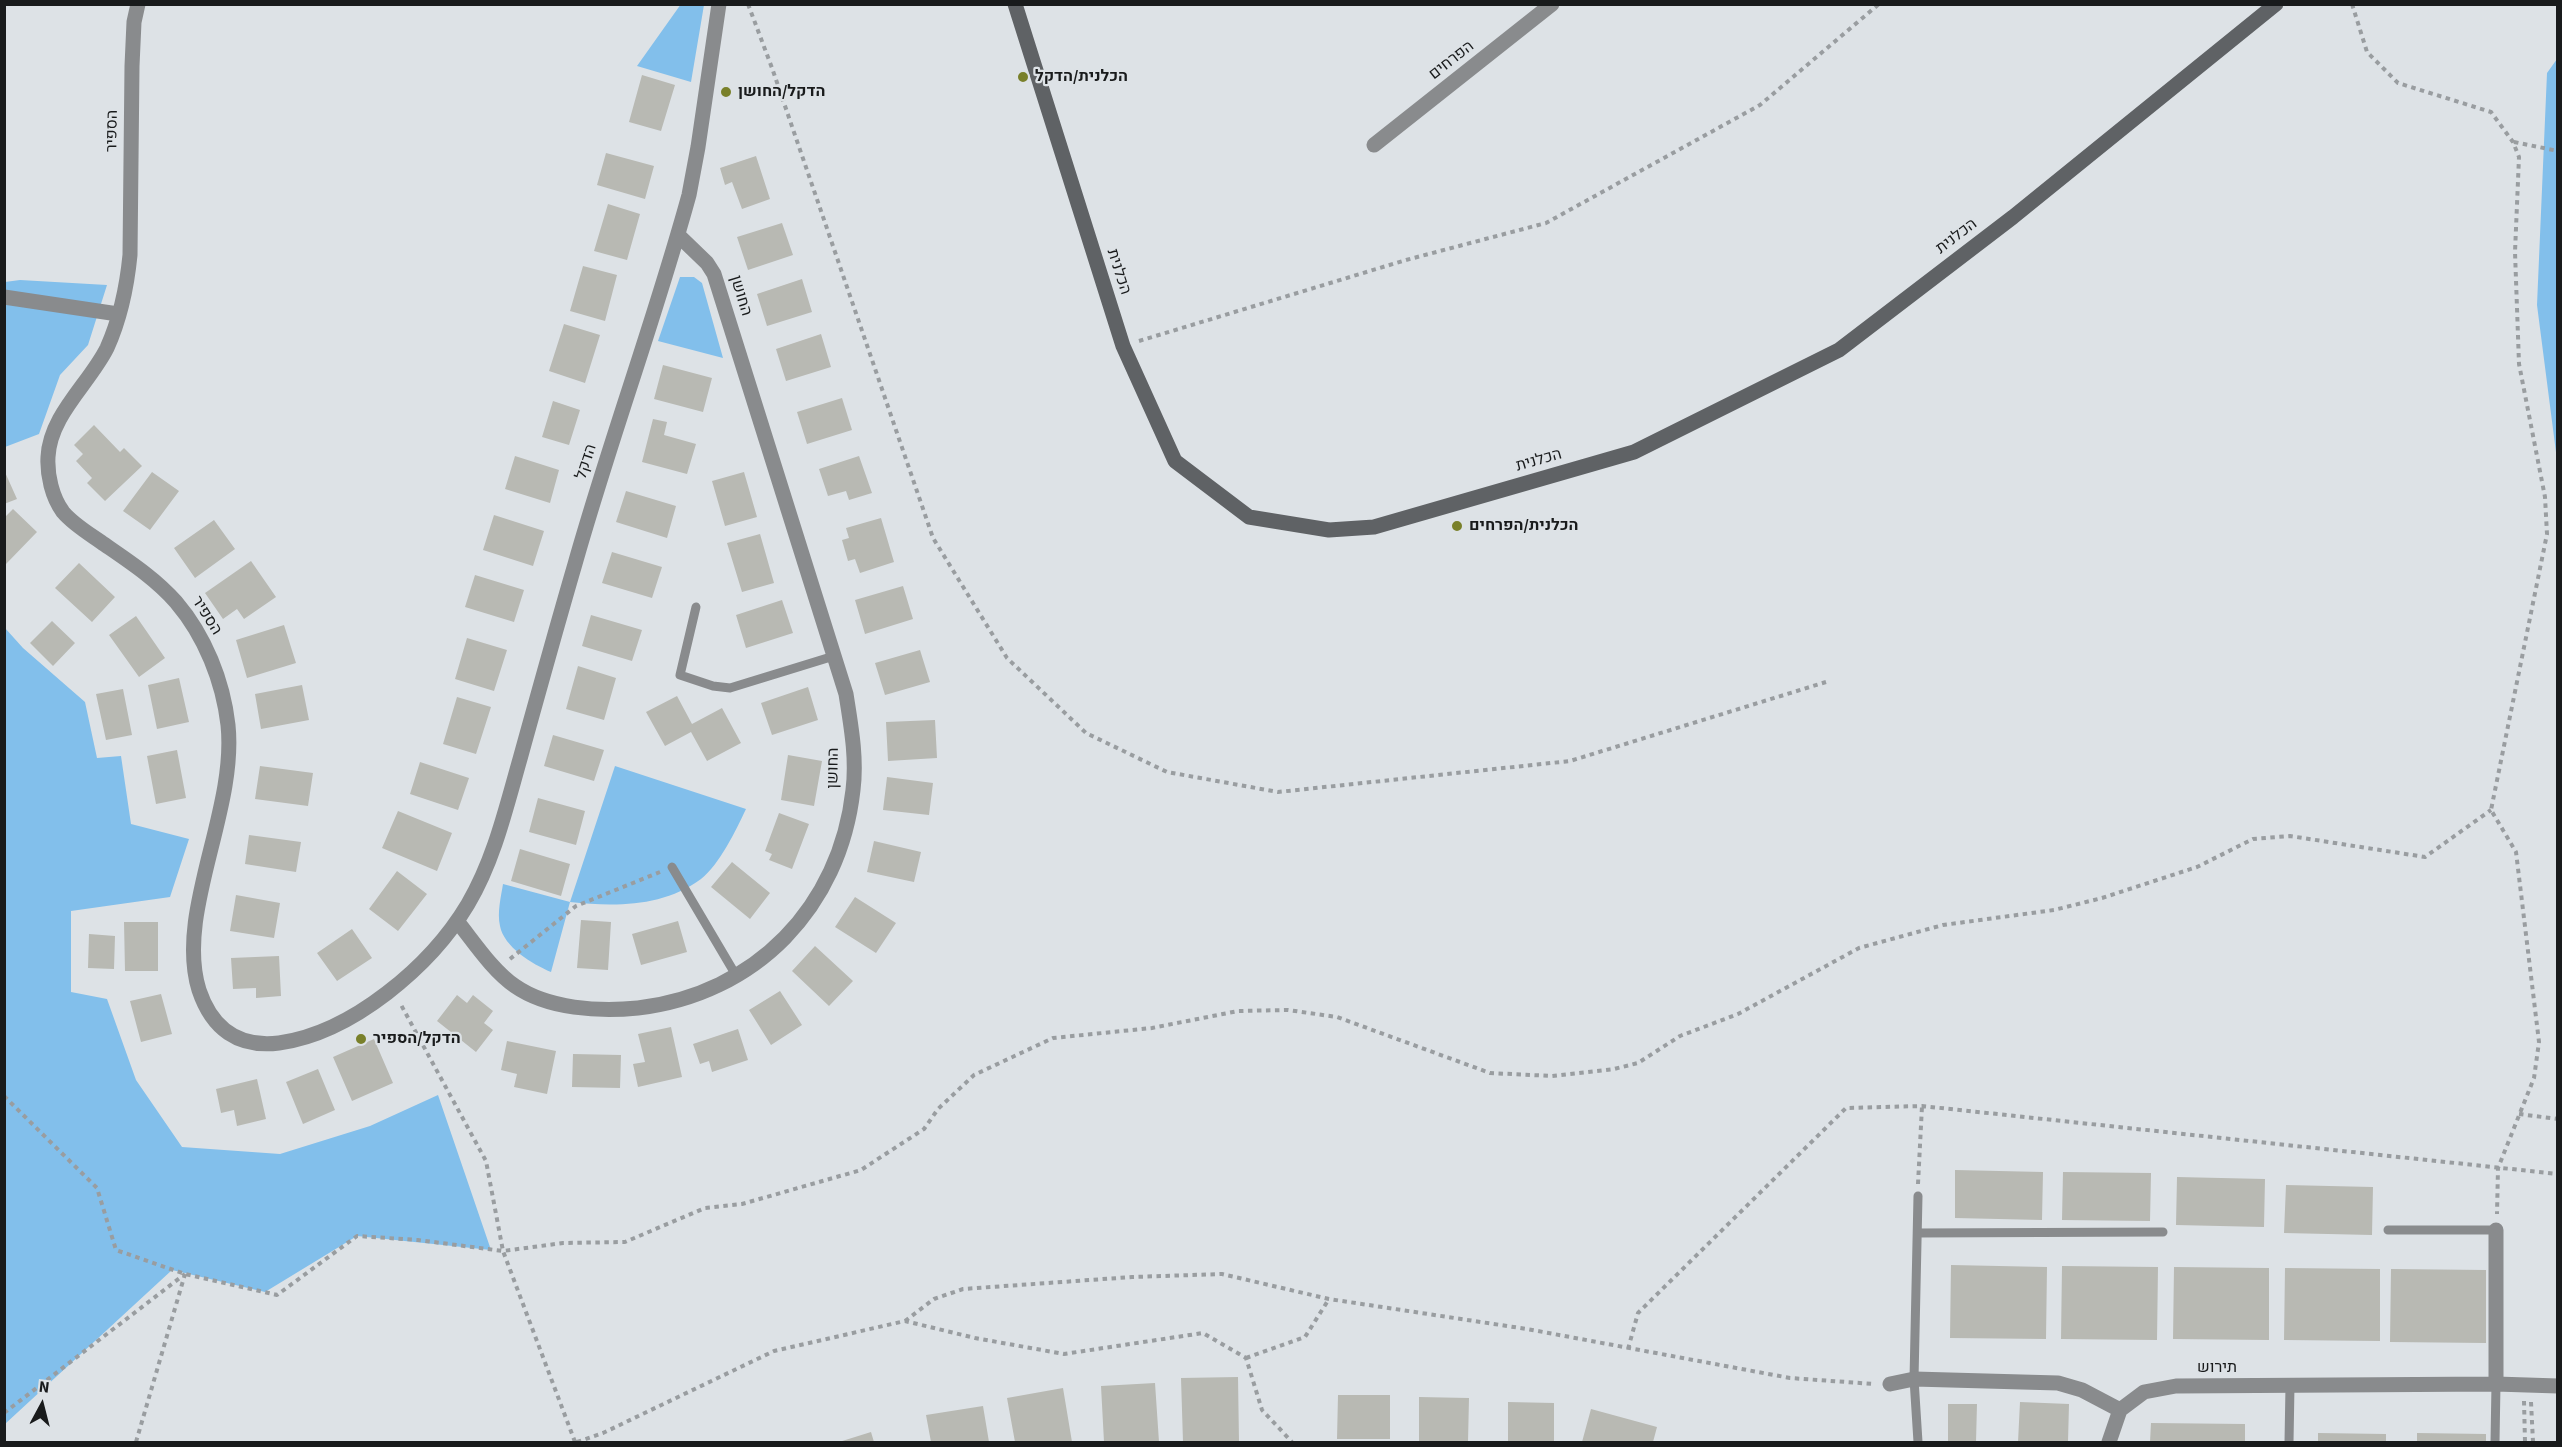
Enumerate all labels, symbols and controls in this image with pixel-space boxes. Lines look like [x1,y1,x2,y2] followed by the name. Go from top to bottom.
[1426,37,1478,85] street label: הפרחים
[1035,67,1128,87] place label: הכלנית/הדקל
[1016,70,1030,84] marker: הכלנית/הדקל
[738,82,825,102] place label: הדקל/החושן
[719,85,733,99] marker: הדקל/החושן
[103,110,123,152] street label: הספיר
[1933,215,1981,259] street label: הכלנית
[1102,247,1134,297] street label: הכלנית
[725,274,755,318] street label: החושן
[572,442,602,482] street label: הדקל
[1514,445,1564,477] street label: הכלנית
[1469,516,1578,536] place label: הכלנית/הפרחים
[1450,519,1464,533] marker: הכלנית/הפרחים
[187,593,225,639] street label: הספיר
[824,747,844,789] street label: החושן
[373,1029,461,1049] place label: הדקל/הספיר
[354,1032,368,1046] marker: הדקל/הספיר
[2197,1358,2237,1378] street label: תירוש
[12,1375,72,1435] north arrow
[38,1376,51,1399] text: N

